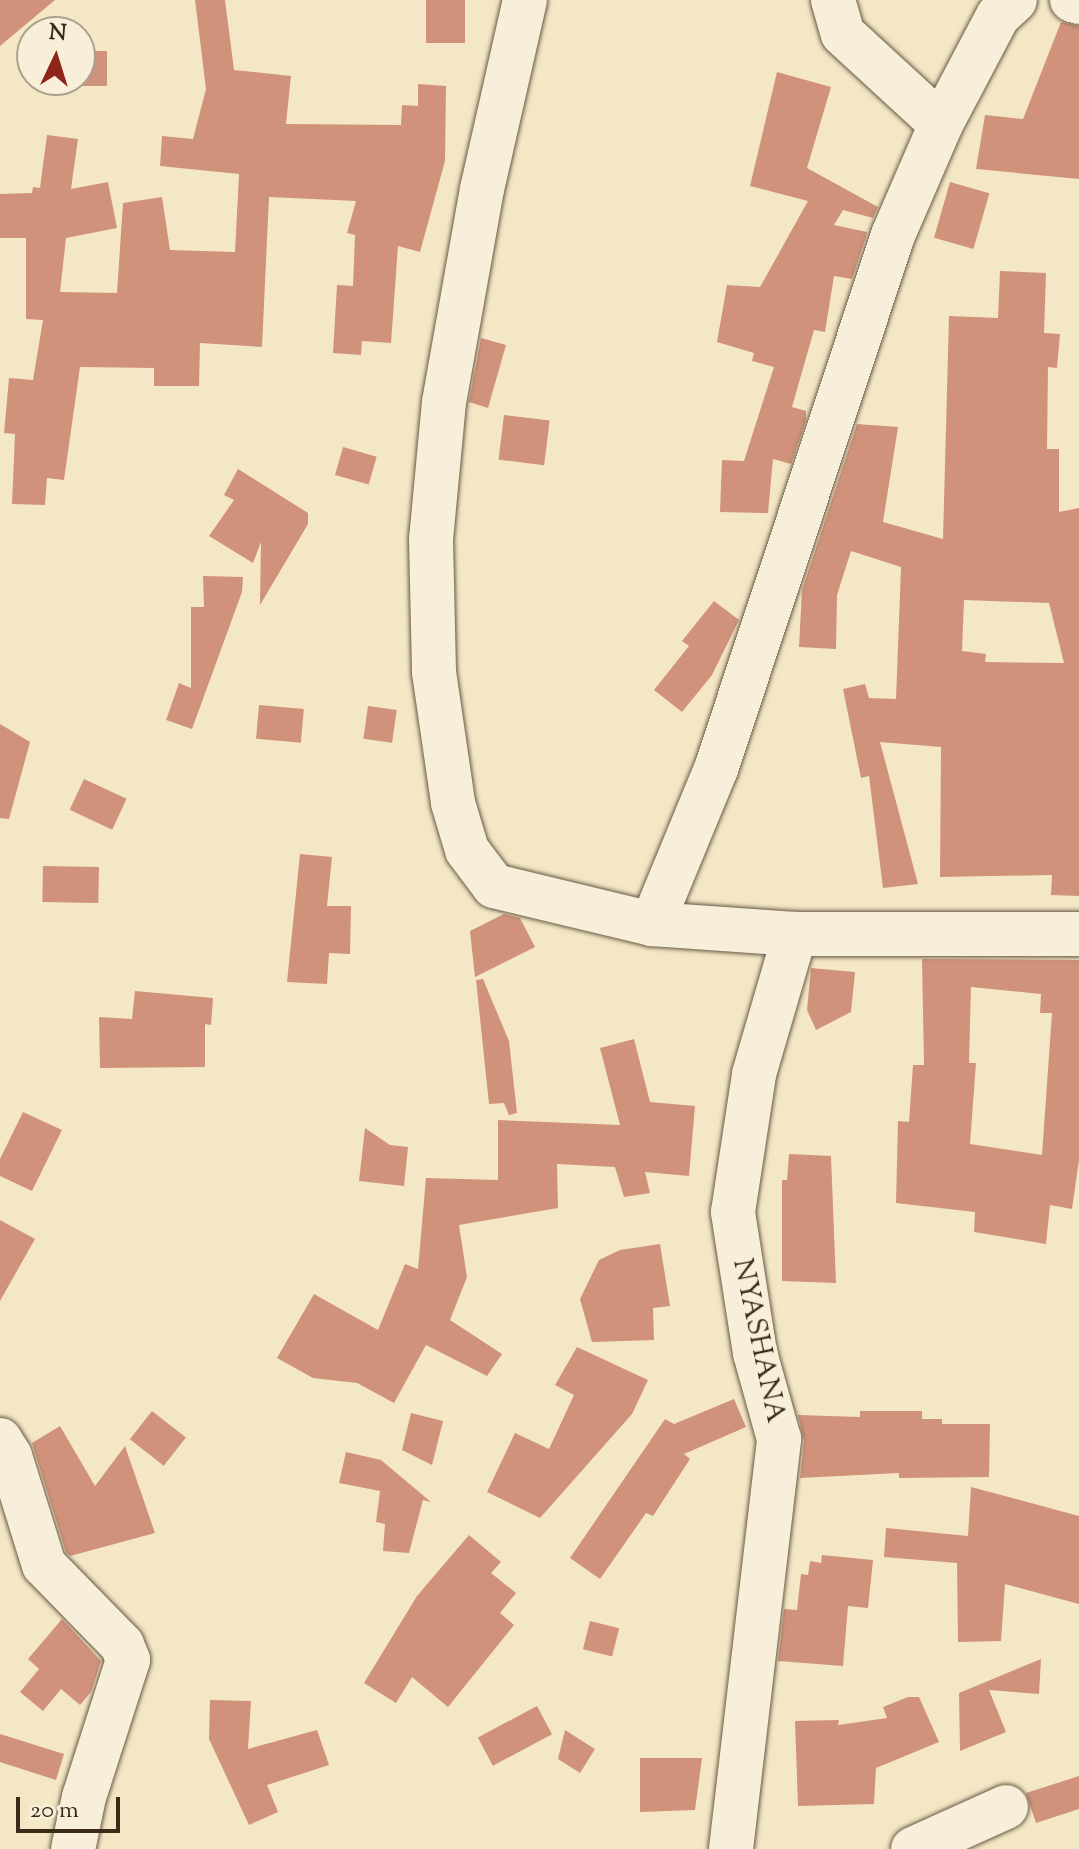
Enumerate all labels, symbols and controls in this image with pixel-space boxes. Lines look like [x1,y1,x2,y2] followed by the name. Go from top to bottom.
[16,16,96,96] north arrow
[48,17,67,51] text: N
[724,1256,792,1426] street label: NYASHANA
[20,1781,124,1831] scale bar
[30,1794,79,1828] text: 20 m

